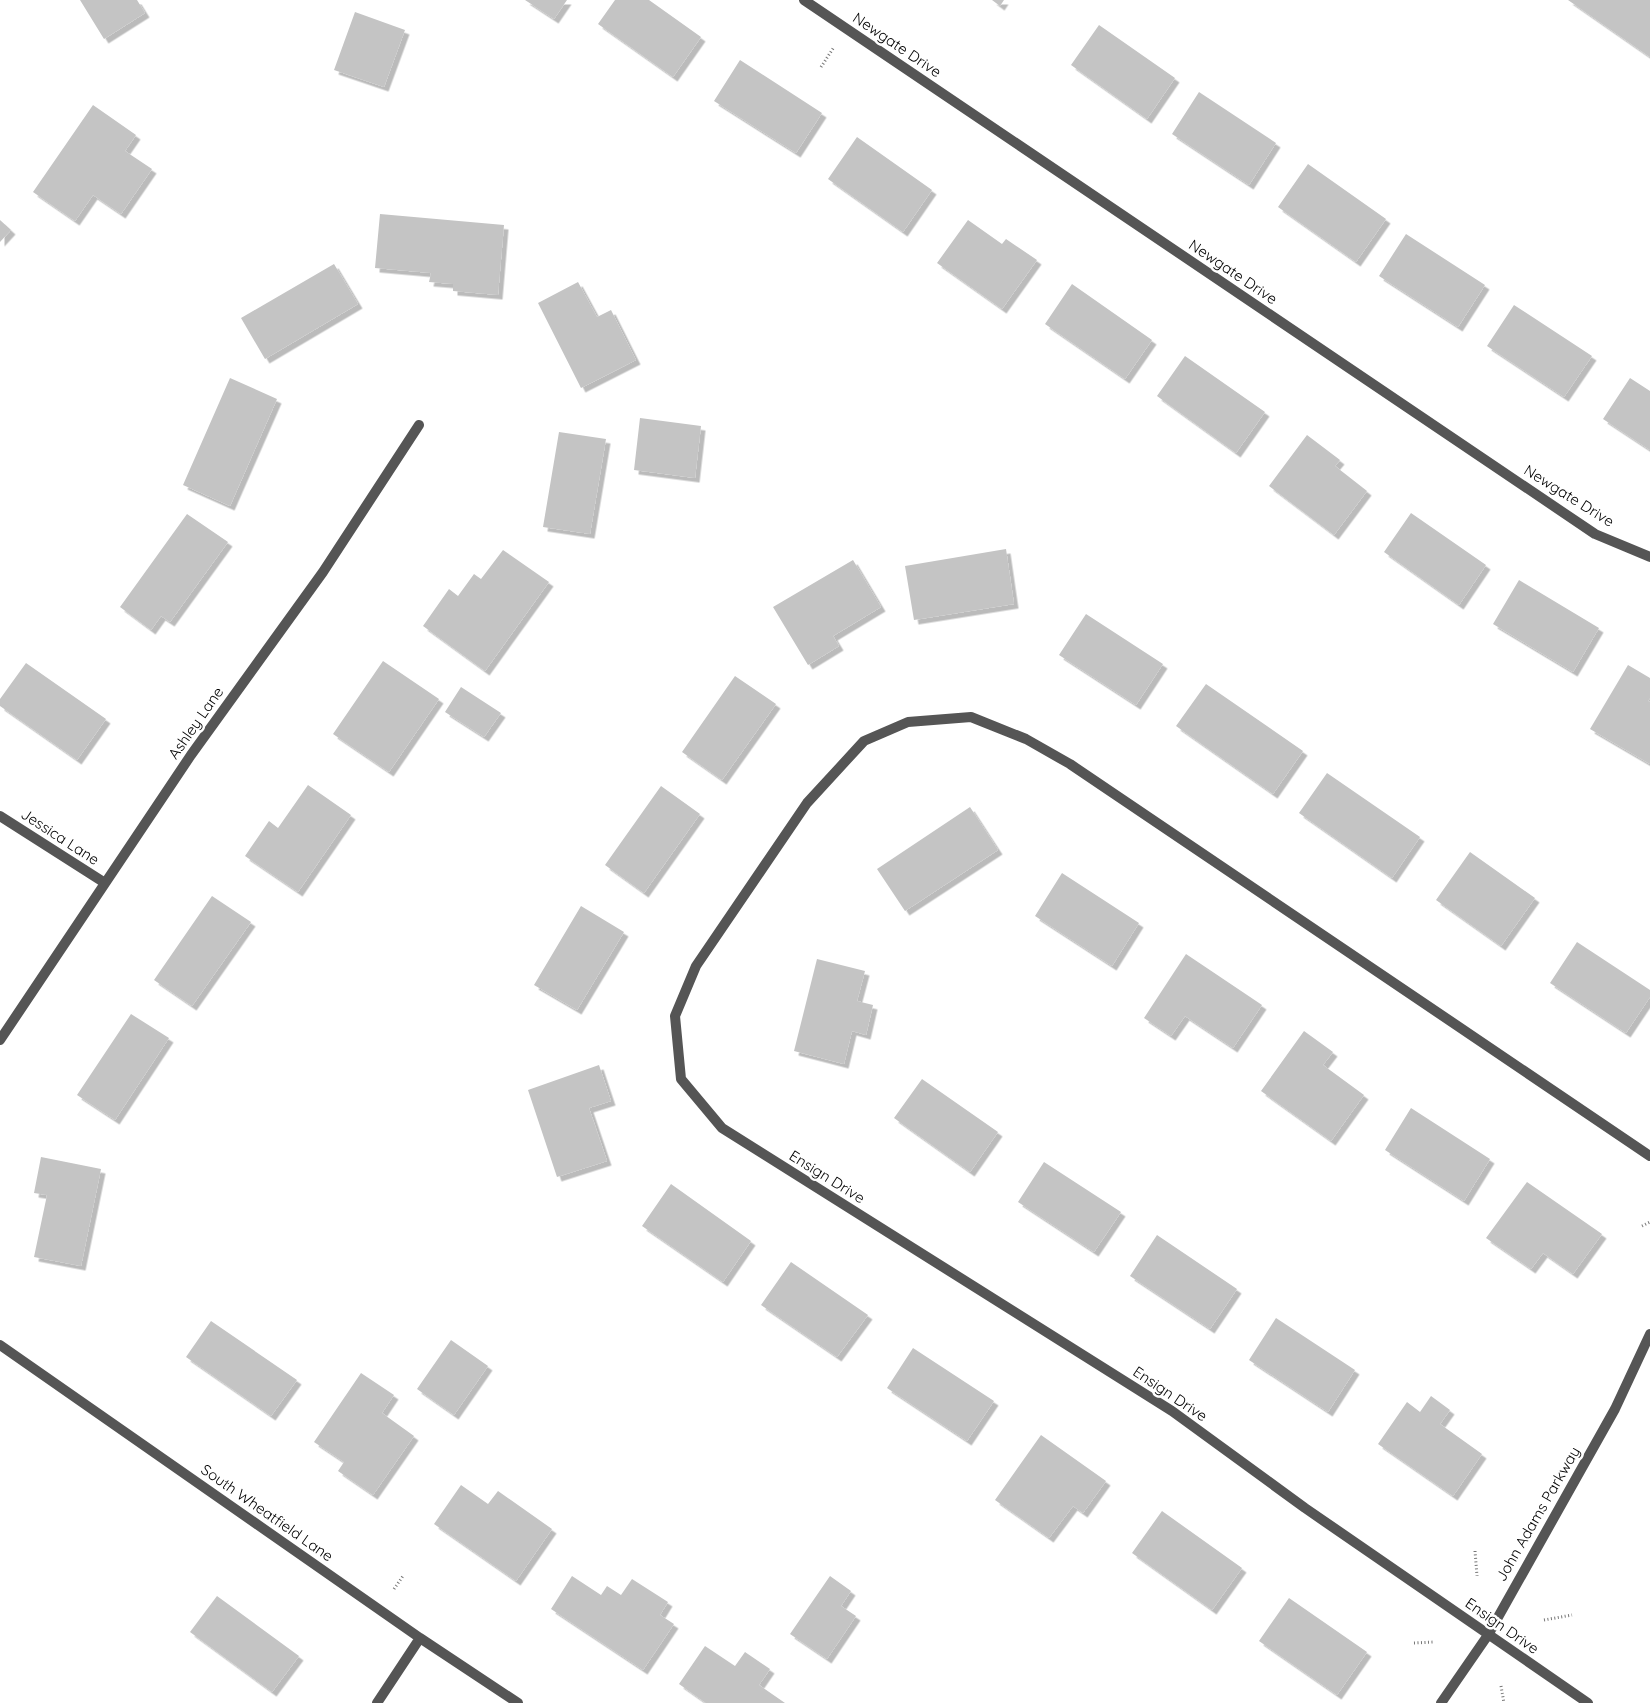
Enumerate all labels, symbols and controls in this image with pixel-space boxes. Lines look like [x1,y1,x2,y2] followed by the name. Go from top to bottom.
[849,8,945,81] street label: Newgate Drive
[1185,235,1281,308] street label: Newgate Drive
[1521,460,1618,531] street label: Newgate Drive
[164,683,227,762] street label: Ashley Lane
[18,804,103,869] street label: Jessica Lane
[786,1146,869,1207] street label: Ensign Drive
[1129,1362,1211,1425] street label: Ensign Drive
[1491,1443,1584,1584] street label: John Adams Parkway
[197,1460,337,1565] street label: South Wheatfield Lane
[1462,1593,1543,1658] street label: Ensign Drive

